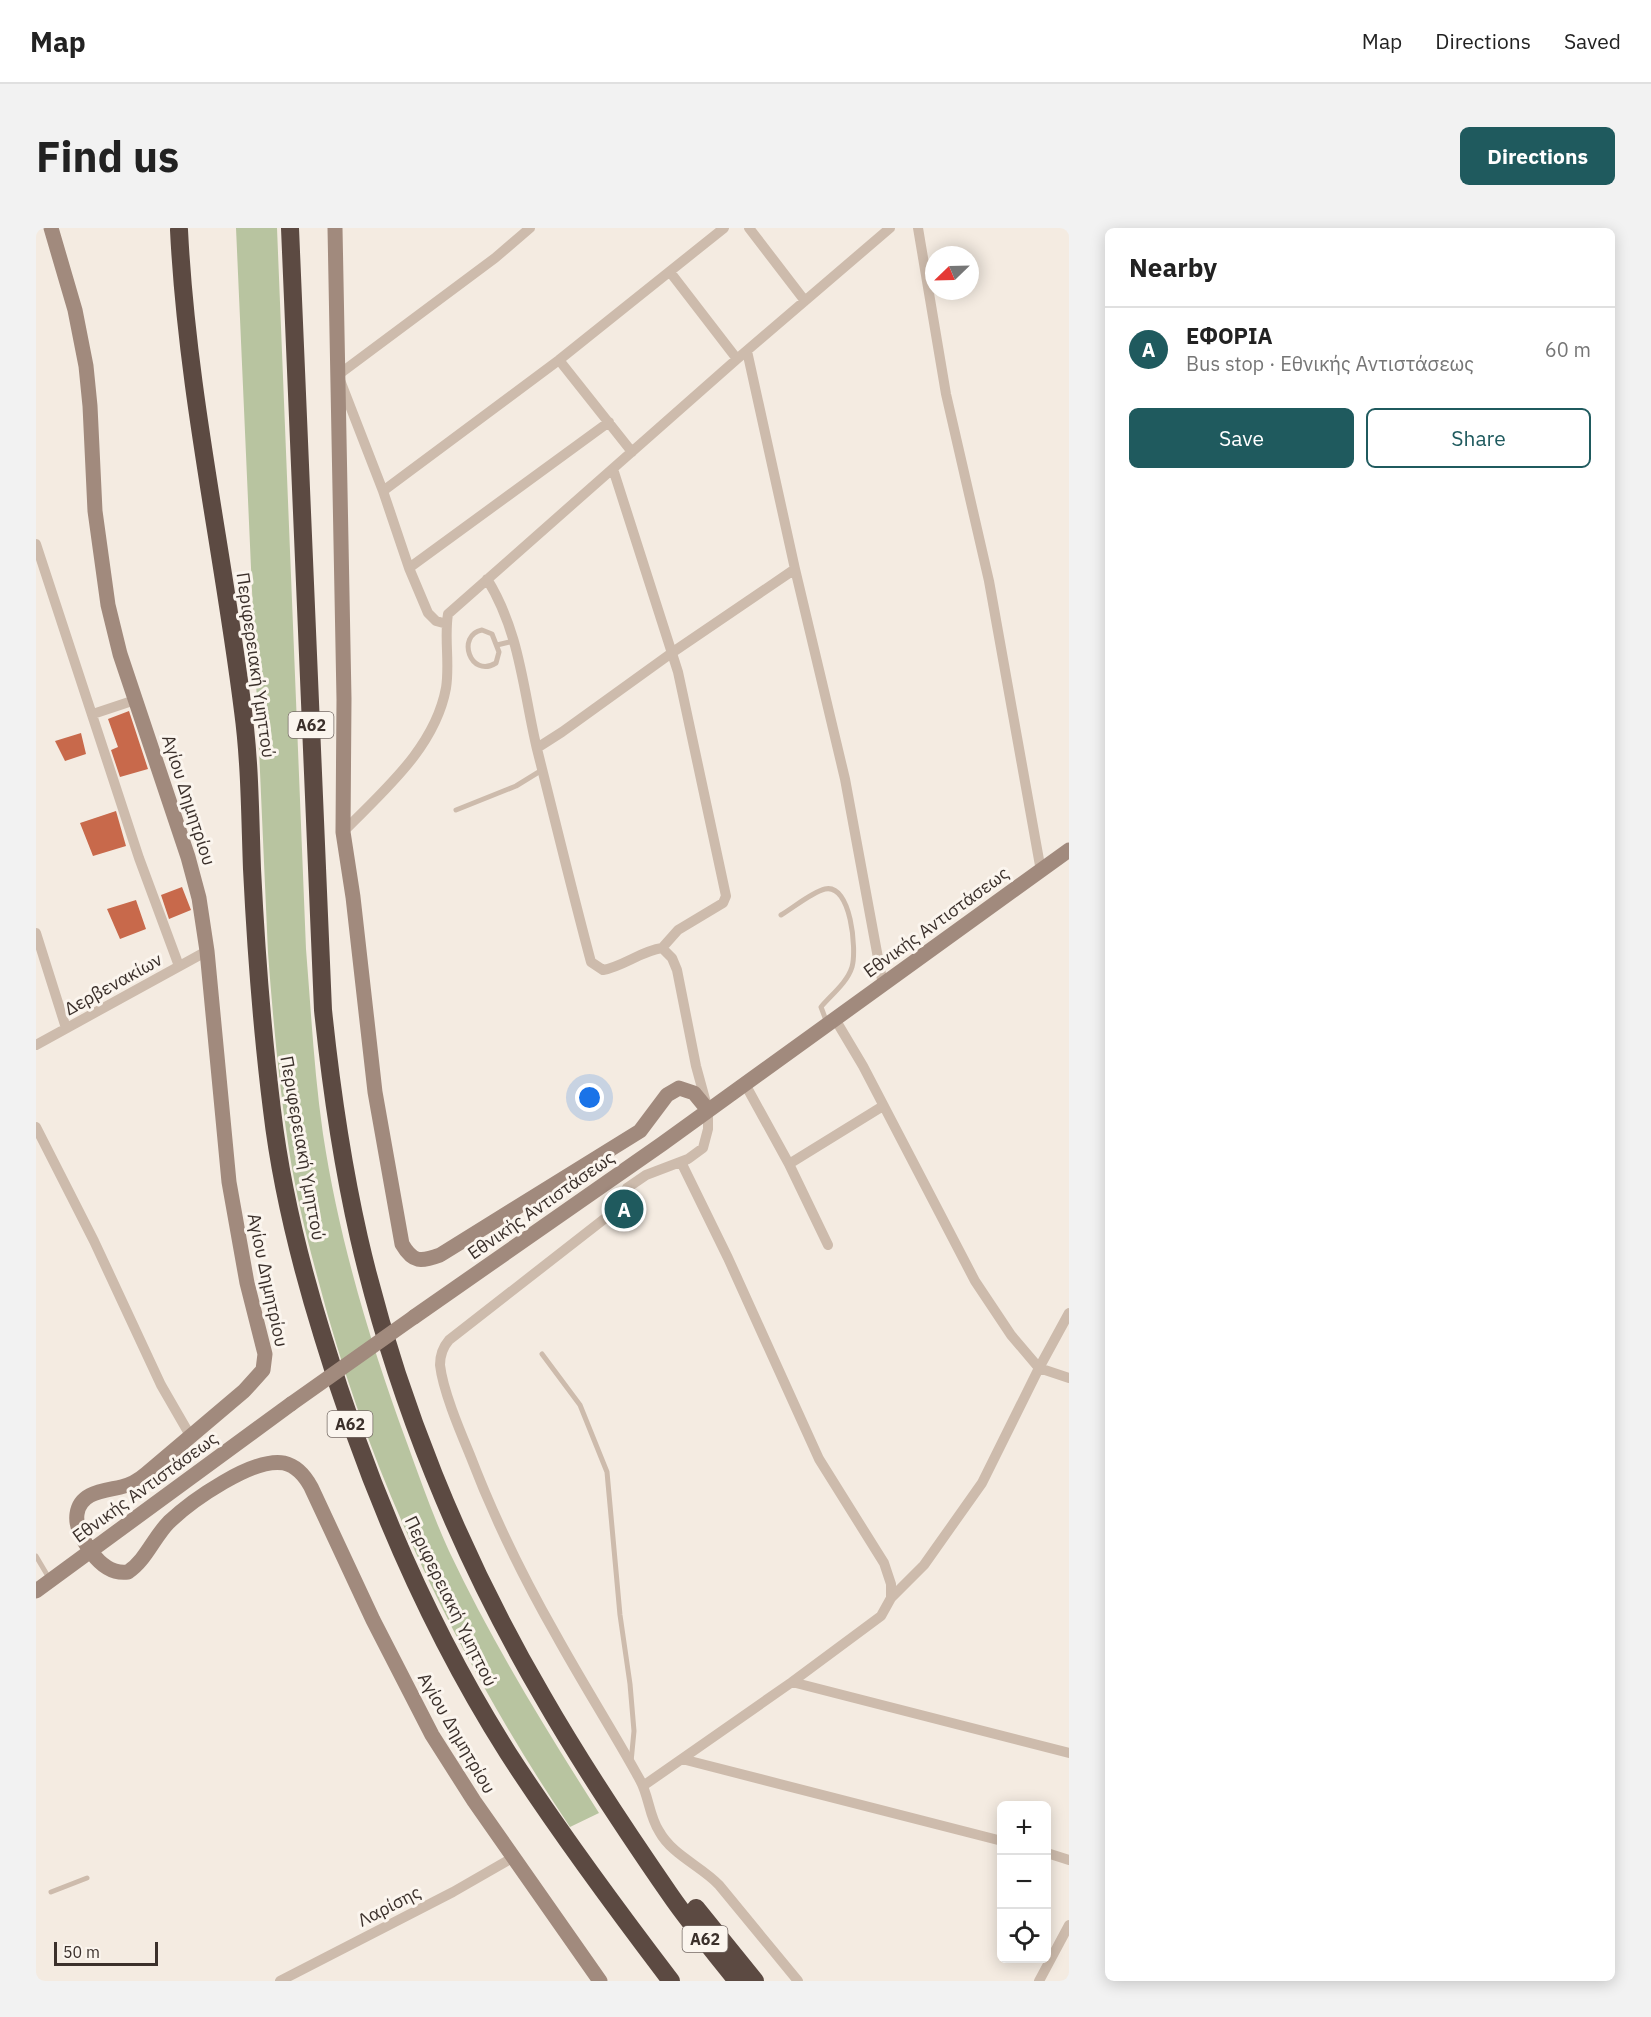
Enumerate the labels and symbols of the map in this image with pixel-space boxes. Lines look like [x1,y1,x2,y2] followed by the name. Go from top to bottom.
[925,246,979,300] north arrow
[232,571,280,759] street label: Περιφερειακή Υμηττού
[288,712,334,738] road number: Α62
[157,732,221,868] street label: Αγίου Δημητρίου
[859,861,1014,983] street label: Εθνικής Αντιστάσεως
[60,948,166,1020] street label: Δερβενακίων
[275,1054,331,1242] street label: Περιφερειακή Υμηττού
[575,1083,604,1112] your location
[463,1145,619,1264] street label: Εθνικής Αντιστάσεως
[604,1186,644,1232] pin: A
[243,1211,293,1349] street label: Αγίου Δημητρίου
[328,1411,372,1437] road number: Α62
[68,1426,223,1548] street label: Εθνικής Αντιστάσεως
[400,1512,502,1690] street label: Περιφερειακή Υμηττού
[413,1668,501,1798] street label: Αγίου Δημητρίου
[354,1880,425,1932] street label: Λαρίσης
[682,1926,728,1952] road number: Α62
[54,1939,158,1966] scale bar

